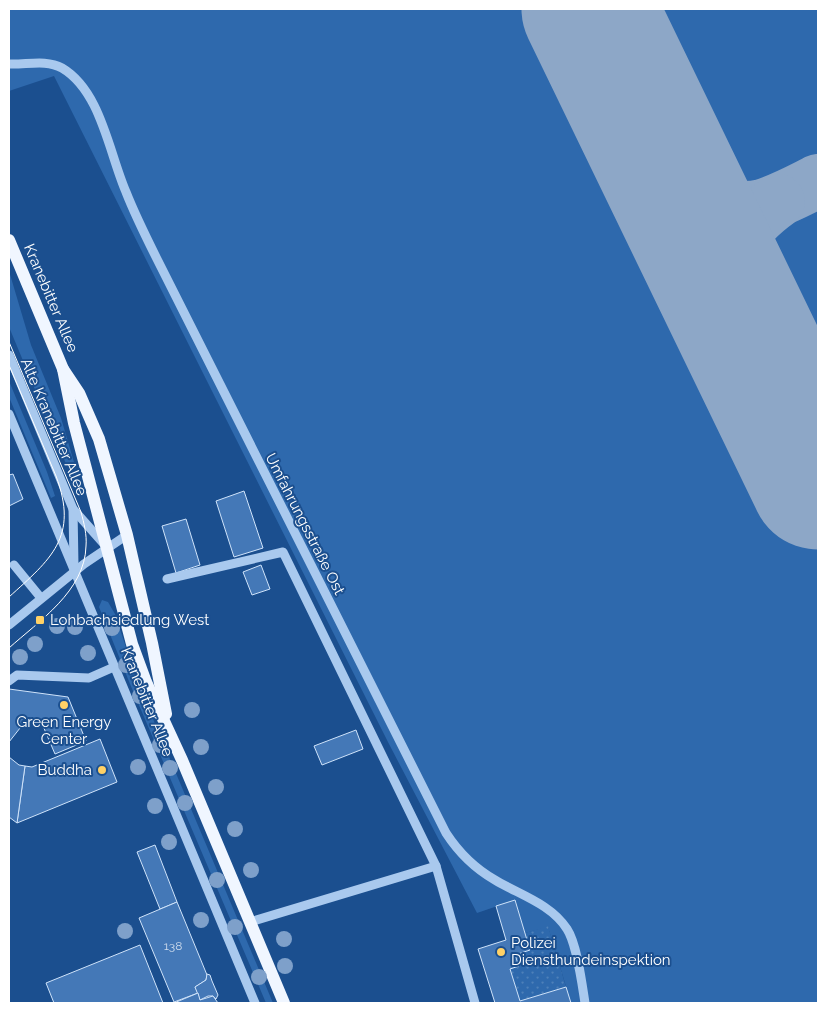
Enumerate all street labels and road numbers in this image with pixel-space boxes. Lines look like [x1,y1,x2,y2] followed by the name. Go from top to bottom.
[20,241,82,355] street label: Kranebitter Allee
[17,355,91,499] street label: Alte Kranebitter Allee
[261,450,349,598] street label: Umfahrungsstraße Ost
[117,645,177,759] street label: Kranebitter Allee

